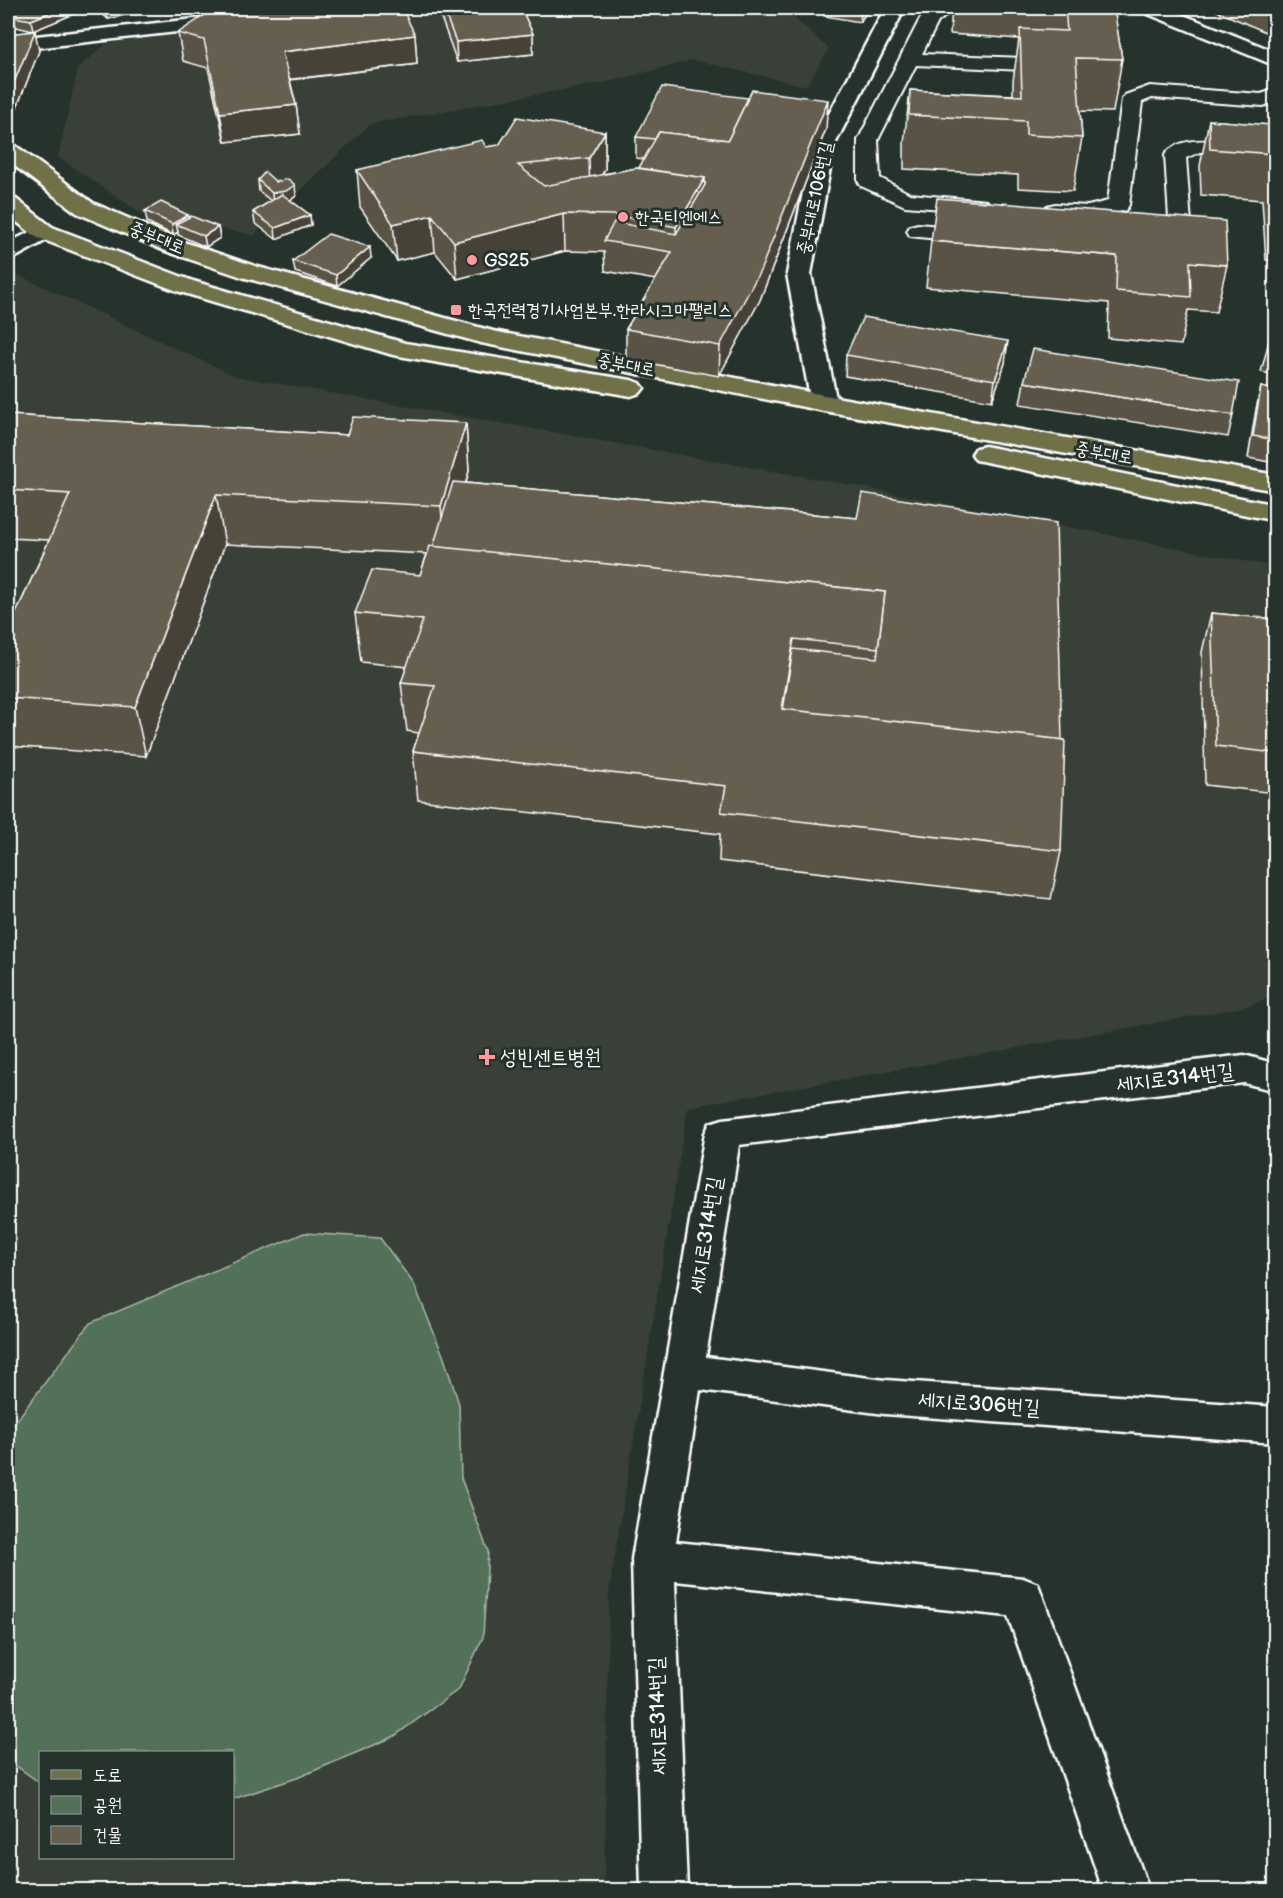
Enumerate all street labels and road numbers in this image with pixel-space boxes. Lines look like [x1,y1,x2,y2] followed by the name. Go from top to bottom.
[793,139,837,257] street label: 중부대로106번길
[126,217,188,259] street label: 중부대로
[596,349,656,381] street label: 중부대로
[1074,438,1134,468] street label: 중부대로
[1115,1058,1235,1098] street label: 세지로314번길
[684,1175,728,1295] street label: 세지로314번길
[917,1387,1041,1421] street label: 세지로306번길
[643,1656,673,1776] street label: 세지로314번길

